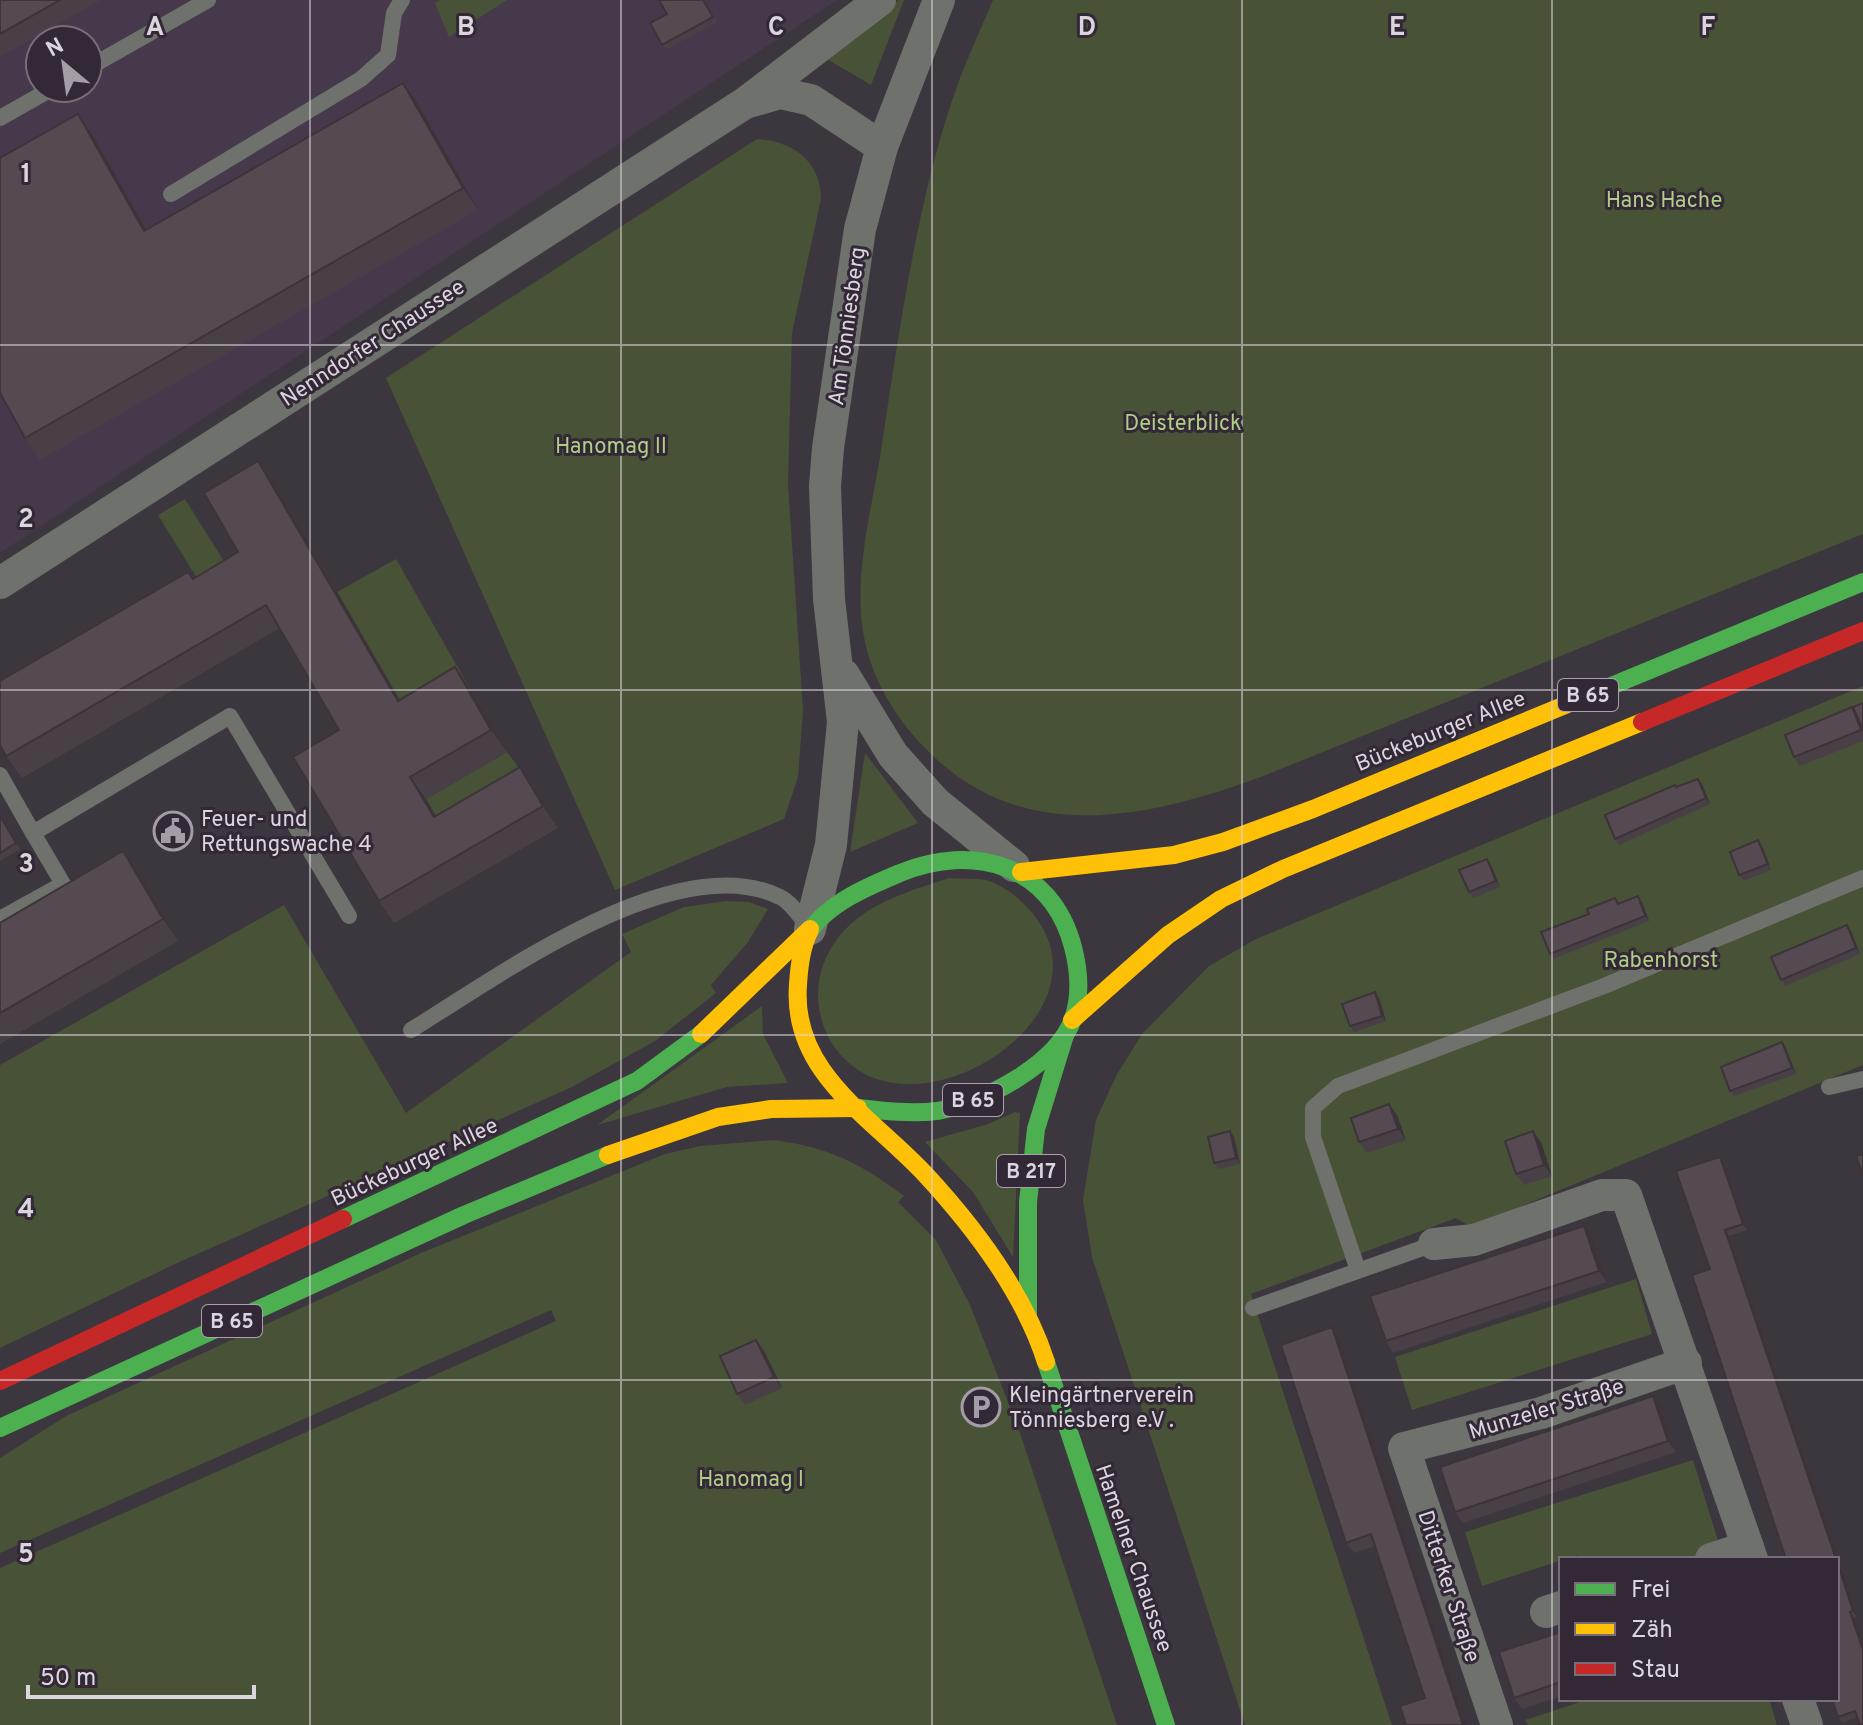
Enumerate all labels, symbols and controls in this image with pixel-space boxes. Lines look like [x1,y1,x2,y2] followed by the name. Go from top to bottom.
[146,12,164,45] text: A
[457,12,475,45] text: B
[768,12,784,45] text: C
[1078,12,1096,45] text: D
[1389,12,1405,45] text: E
[1701,12,1716,45] text: F
[24,24,104,104] north arrow
[42,33,69,64] text: N
[21,159,31,192] text: 1
[1606,188,1722,215] park label: Hans Hache
[824,245,873,407] street label: Am Tönniesberg
[276,274,470,414] street label: Nenndorfer Chaussee
[1124,411,1242,438] park label: Deisterblick
[555,434,667,461] park label: Hanomag II
[18,504,34,537] text: 2
[1558,679,1618,711] road number: B 65
[1352,686,1530,779] street label: Bückeburger Allee
[201,807,372,859] place label: Feuer- und Rettungswache 4
[152,810,194,852] public building icon: Feuer- und Rettungswache 4
[18,849,34,882] text: 3
[1604,948,1718,975] park label: Rabenhorst
[943,1084,1003,1116] road number: B 65
[327,1113,503,1214] street label: Bückeburger Allee
[997,1155,1065,1187] road number: B 217
[18,1194,34,1227] text: 4
[202,1305,262,1337] road number: B 65
[1466,1374,1628,1447] street label: Munzeler Straße
[1009,1383,1194,1435] place label: Kleingärtnerverein Tönniesberg e.V .
[960,1386,1002,1428] parking icon: Kleingärtnerverein Tönniesberg e.V .
[1088,1461,1177,1656] street label: Hamelner Chaussee
[698,1467,804,1494] park label: Hanomag I
[1410,1507,1485,1666] street label: Ditterker Straße
[18,1539,34,1572] text: 5
[1559,1557,1839,1701] legend
[1631,1576,1670,1606] text: Frei
[1631,1616,1673,1646] text: Zäh
[28,1649,254,1699] scale bar
[1631,1656,1680,1686] text: Stau
[40,1664,96,1694] text: 50 m

